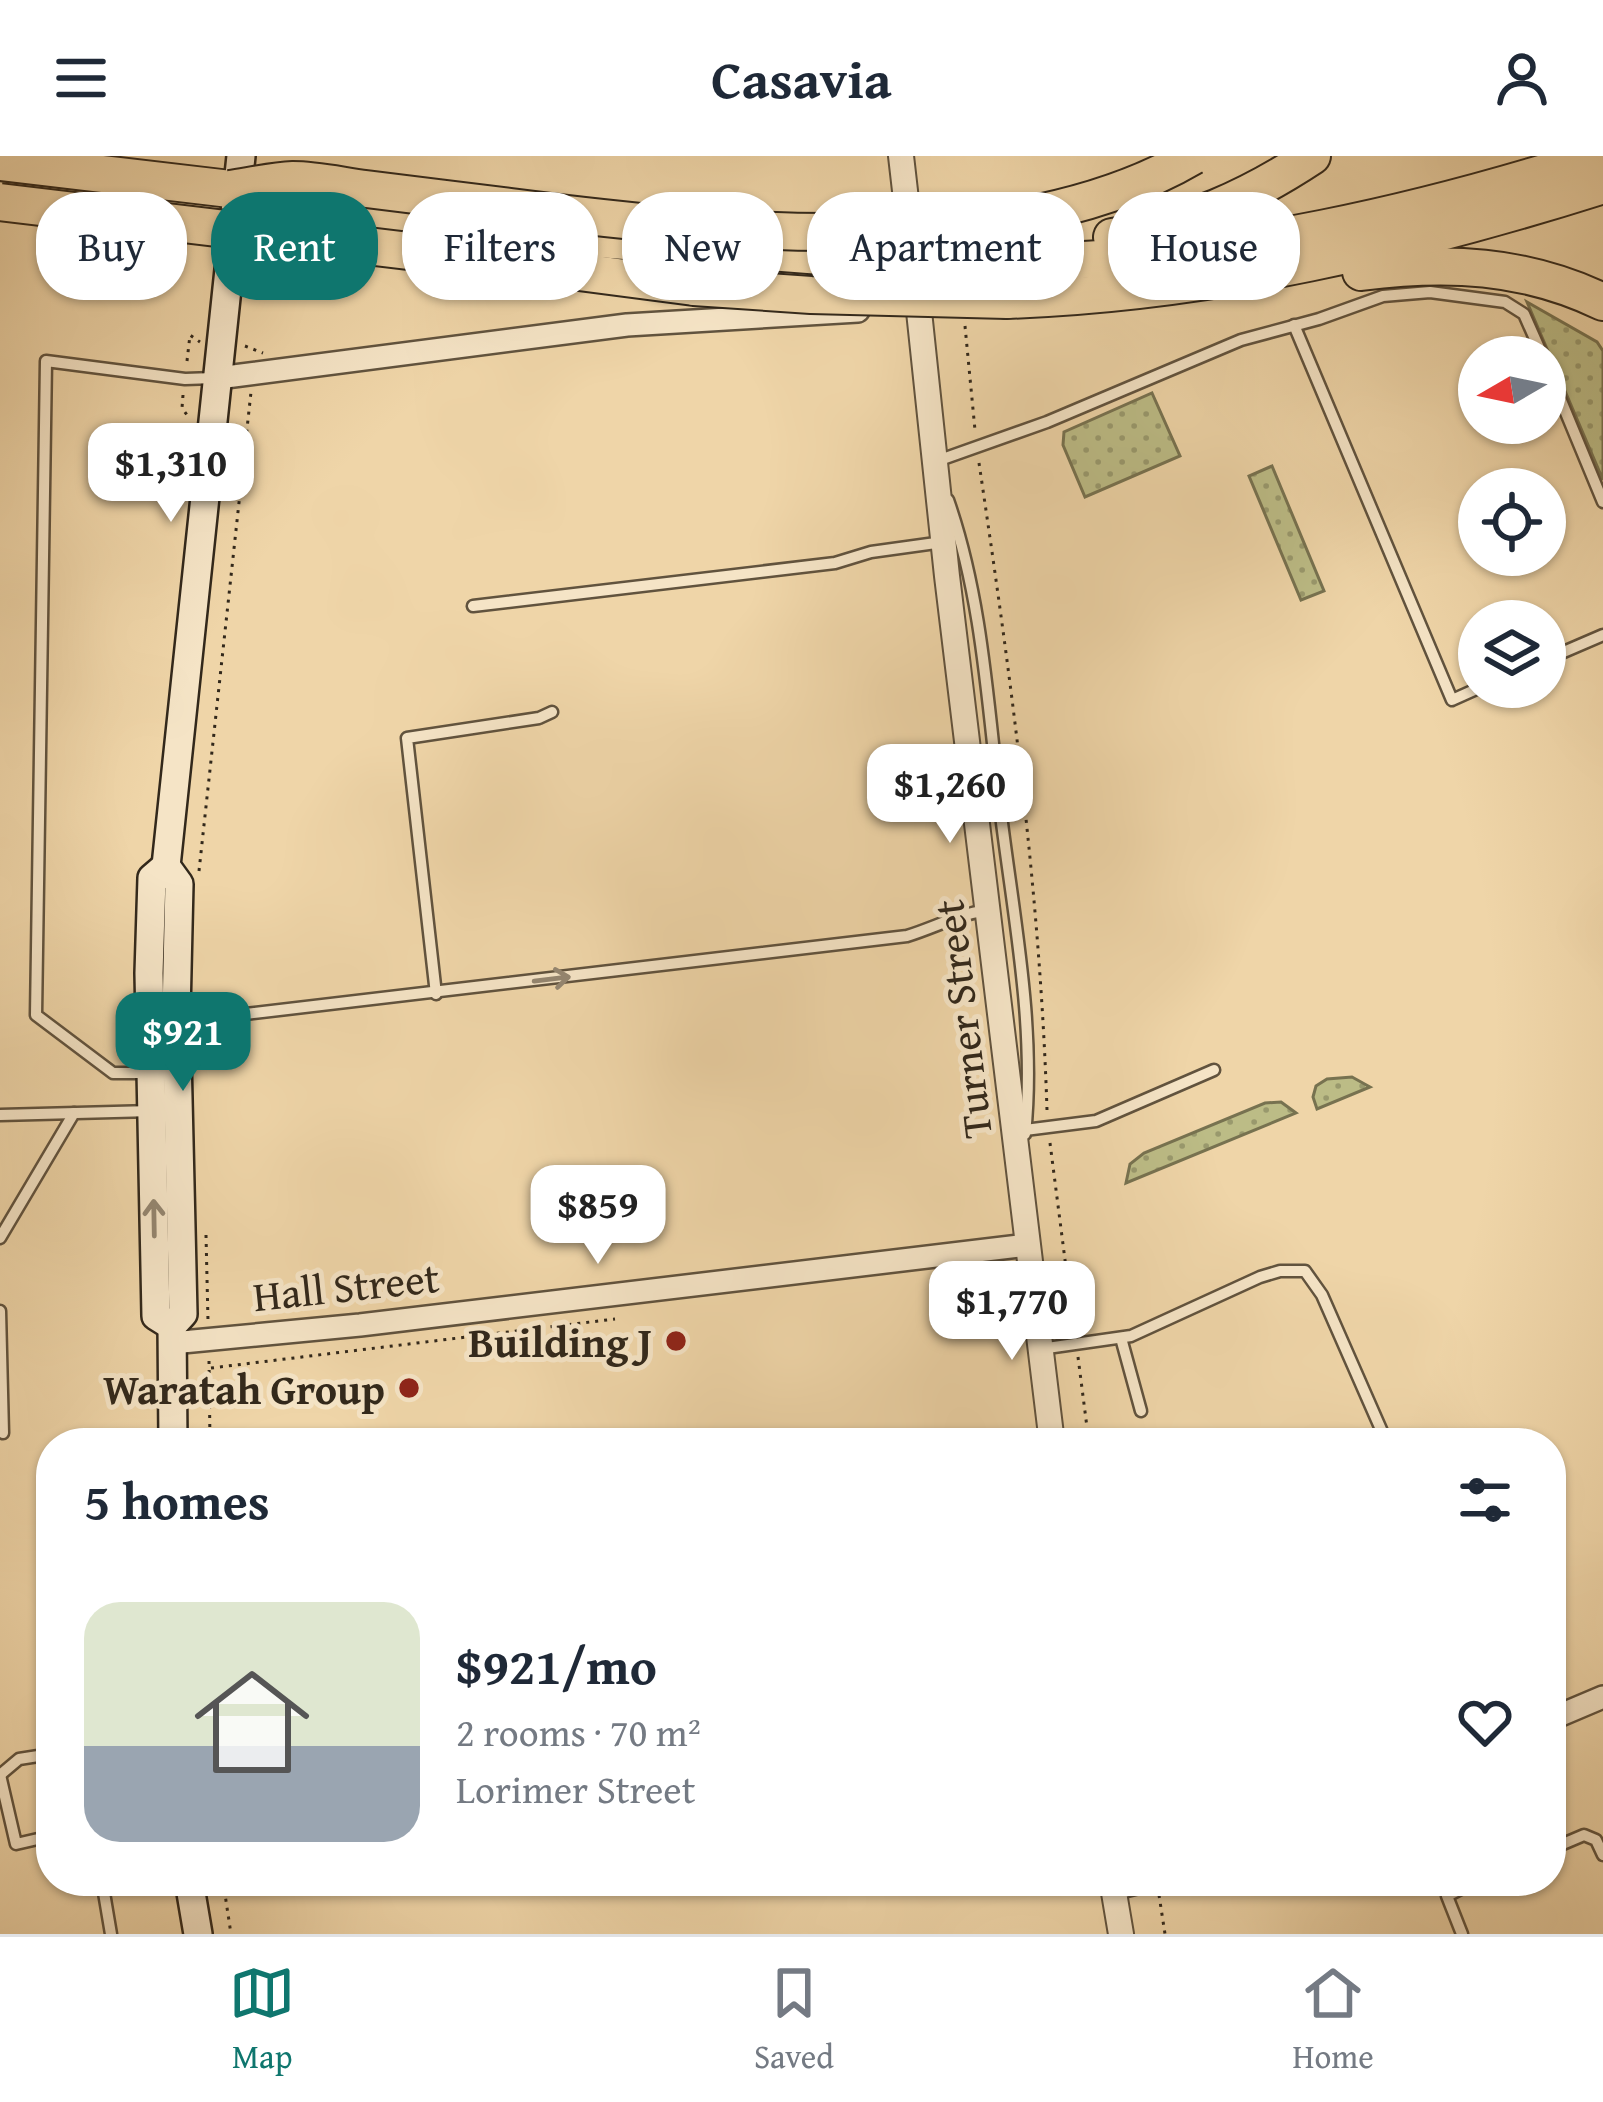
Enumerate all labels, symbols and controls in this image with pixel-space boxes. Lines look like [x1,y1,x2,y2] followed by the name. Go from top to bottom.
[711,39,892,118] text: Casavia
[48,45,114,111] icon: menu
[1489,45,1555,111] icon: person
[36,192,187,300] chip: Buy
[211,192,378,300] chip: Rent
[402,192,598,300] chip: Filters
[622,192,783,300] chip: New
[807,192,1084,300] chip: Apartment
[1108,192,1300,300] chip: House
[1458,336,1566,444] north arrow
[1458,336,1566,708] map controls
[73,423,269,525] pin: $1,310
[115,433,227,490] text: $1,310
[1458,468,1566,576] button: locate
[1458,600,1566,708] button: layers
[852,744,1048,846] pin: $1,260
[894,754,1006,811] text: $1,260
[917,896,1007,1142] street label: Turner Street
[532,968,571,990] one-way arrow
[112,992,254,1094] pin: $921
[143,1002,223,1059] text: $921
[527,1165,669,1267] pin: $859
[558,1175,638,1232] text: $859
[143,1199,165,1238] one-way arrow
[250,1246,442,1326] street label: Hall Street
[914,1261,1110,1363] pin: $1,770
[956,1271,1068,1328] text: $1,770
[468,1311,652,1372] place label: Building J
[663,1328,689,1354] marker: Building J
[103,1358,385,1419] place label: Waratah Group
[396,1375,422,1401] marker: Waratah Group
[84,1463,270,1538] text: 5 homes
[1452,1467,1518,1533] icon: filters
[456,1628,657,1703] text: $921/mo
[180,1650,324,1794] icon: home
[1452,1689,1518,1755] icon: heart
[456,1703,701,1760] text: 2 rooms · 70 m²
[456,1760,695,1817] text: Lorimer Street
[229,1960,295,2080] tab: Map
[754,1960,834,2080] tab: Saved
[1292,1960,1374,2080] tab: Home

